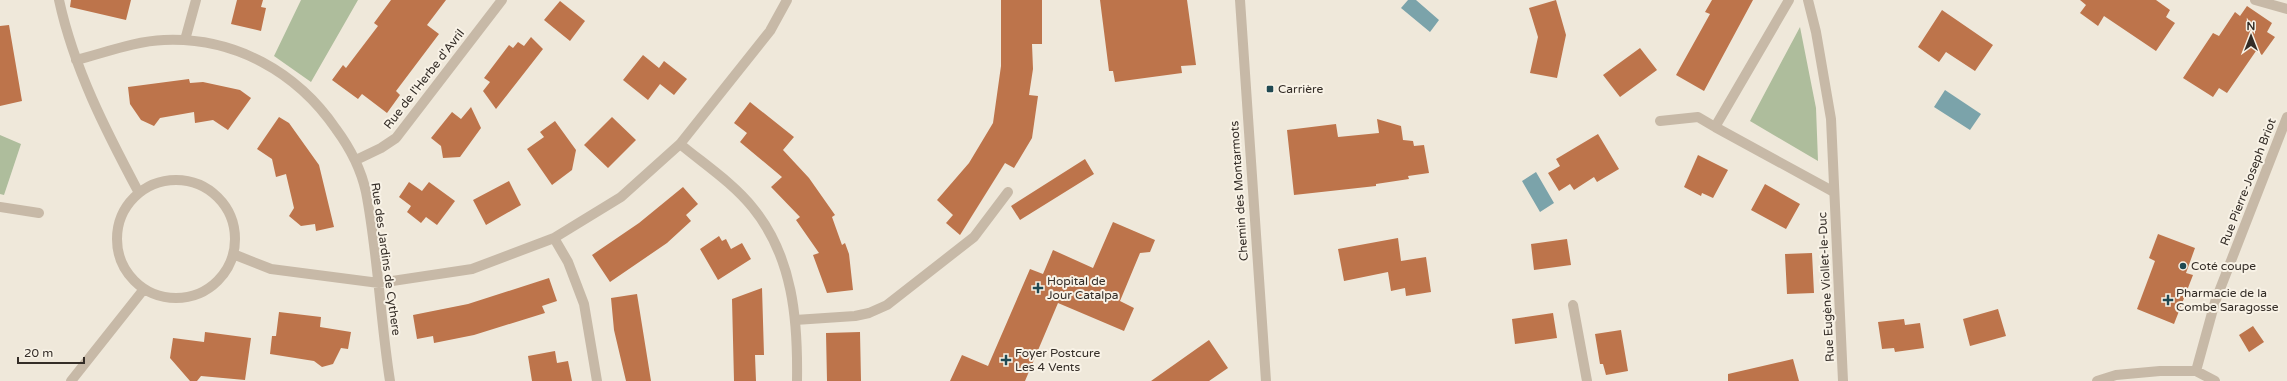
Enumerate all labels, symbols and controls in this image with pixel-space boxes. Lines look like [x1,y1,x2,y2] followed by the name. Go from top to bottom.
[2231,16,2271,56] north arrow
[2247,20,2255,33] text: N
[381,26,467,132] street label: Rue de l'Herbe d'Avril
[1278,82,1323,96] place label: Carrière
[1265,84,1275,94] marker: Carrière
[2217,116,2279,248] street label: Rue Pierre-Joseph Briot
[1227,120,1251,262] street label: Chemin des Montarmots
[368,182,404,337] street label: Rue des Jardins de Cythere
[1815,212,1837,362] street label: Rue Eugène Viollet-le-Duc
[2191,259,2256,273] place label: Coté coupe
[2178,261,2188,271] marker: Coté coupe
[1047,274,1119,302] place label: Hopital de Jour Catalpa
[1032,282,1044,294] marker: Hopital de Jour Catalpa
[2176,286,2279,314] place label: Pharmacie de la Combe Saragosse
[2163,295,2173,305] marker: Pharmacie de la Combe Saragosse
[18,339,84,365] scale bar
[24,346,53,360] text: 20 m
[1015,346,1100,374] place label: Foyer Postcure Les 4 Vents
[1000,354,1012,366] marker: Foyer Postcure Les 4 Vents

